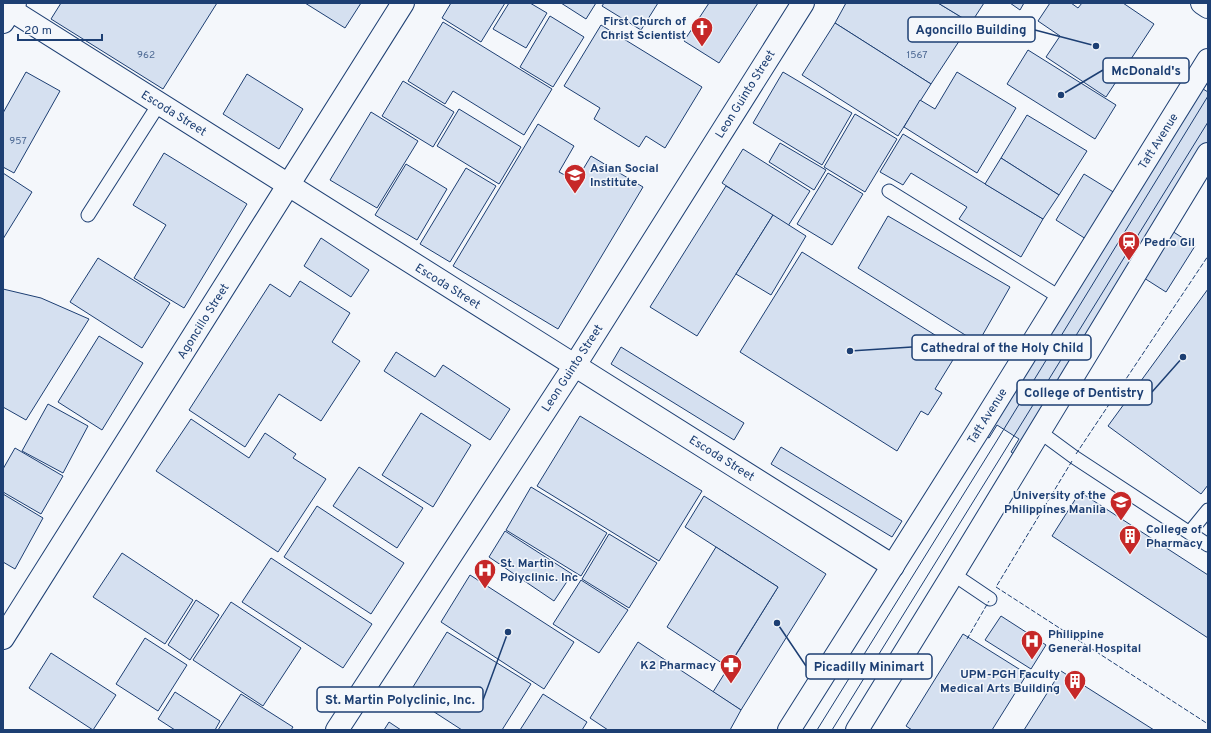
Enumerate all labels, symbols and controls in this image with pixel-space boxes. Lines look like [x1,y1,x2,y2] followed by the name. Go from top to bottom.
[600,14,687,44] place label: First Church of Christ Scientist
[689,15,715,48] church icon: First Church of Christ Scientist
[18,16,102,42] scale bar
[908,17,1035,42] callout: Agoncillo Building
[24,23,52,39] text: 20 m
[915,23,1027,39] text: Agoncillo Building
[712,47,779,142] street label: Leon Guinto Street
[137,49,155,62] house number: 962
[907,49,927,62] house number: 1567
[1103,58,1189,83] callout: McDonald's
[1111,64,1181,80] text: McDonald's
[138,87,209,140] street label: Escoda Street
[1135,110,1182,173] street label: Taft Avenue
[9,135,27,148] house number: 957
[590,161,659,191] place label: Asian Social Institute
[562,162,588,195] school or university icon: Asian Social Institute
[1116,229,1142,262] station icon: Pedro Gil
[1144,235,1195,251] place label: Pedro Gil
[412,260,483,313] street label: Escoda Street
[174,281,233,362] street label: Agoncillo Street
[539,322,607,415] street label: Leon Guinto Street
[912,335,1091,360] callout: Cathedral of the Holy Child
[921,341,1083,357] text: Cathedral of the Holy Child
[1017,380,1152,405] callout: College of Dentistry
[964,385,1011,448] street label: Taft Avenue
[1024,386,1145,402] text: College of Dentistry
[686,432,757,485] street label: Escoda Street
[1004,488,1106,518] place label: University of the Philippines Manila
[1108,489,1134,522] school or university icon: University of the Philippines Manila
[1146,522,1203,552] place label: College of Pharmacy
[1117,523,1143,556] building icon: College of Pharmacy
[500,556,578,586] place label: St. Martin Polyclinic. Inc
[472,557,498,590] hospital icon: St. Martin Polyclinic. Inc
[1048,627,1141,657] place label: Philippine General Hospital
[1019,628,1045,661] hospital icon: Philippine General Hospital
[718,652,744,685] pharmacy icon: K2 Pharmacy
[806,654,932,679] callout: Picadilly Minimart
[640,658,716,674] place label: K2 Pharmacy
[814,660,924,676] text: Picadilly Minimart
[940,667,1060,697] place label: UPM-PGH Faculty Medical Arts Building
[1062,668,1088,701] building icon: UPM-PGH Faculty Medical Arts Building
[317,687,483,712] callout: St. Martin Polyclinic, Inc.
[325,693,475,709] text: St. Martin Polyclinic, Inc.

